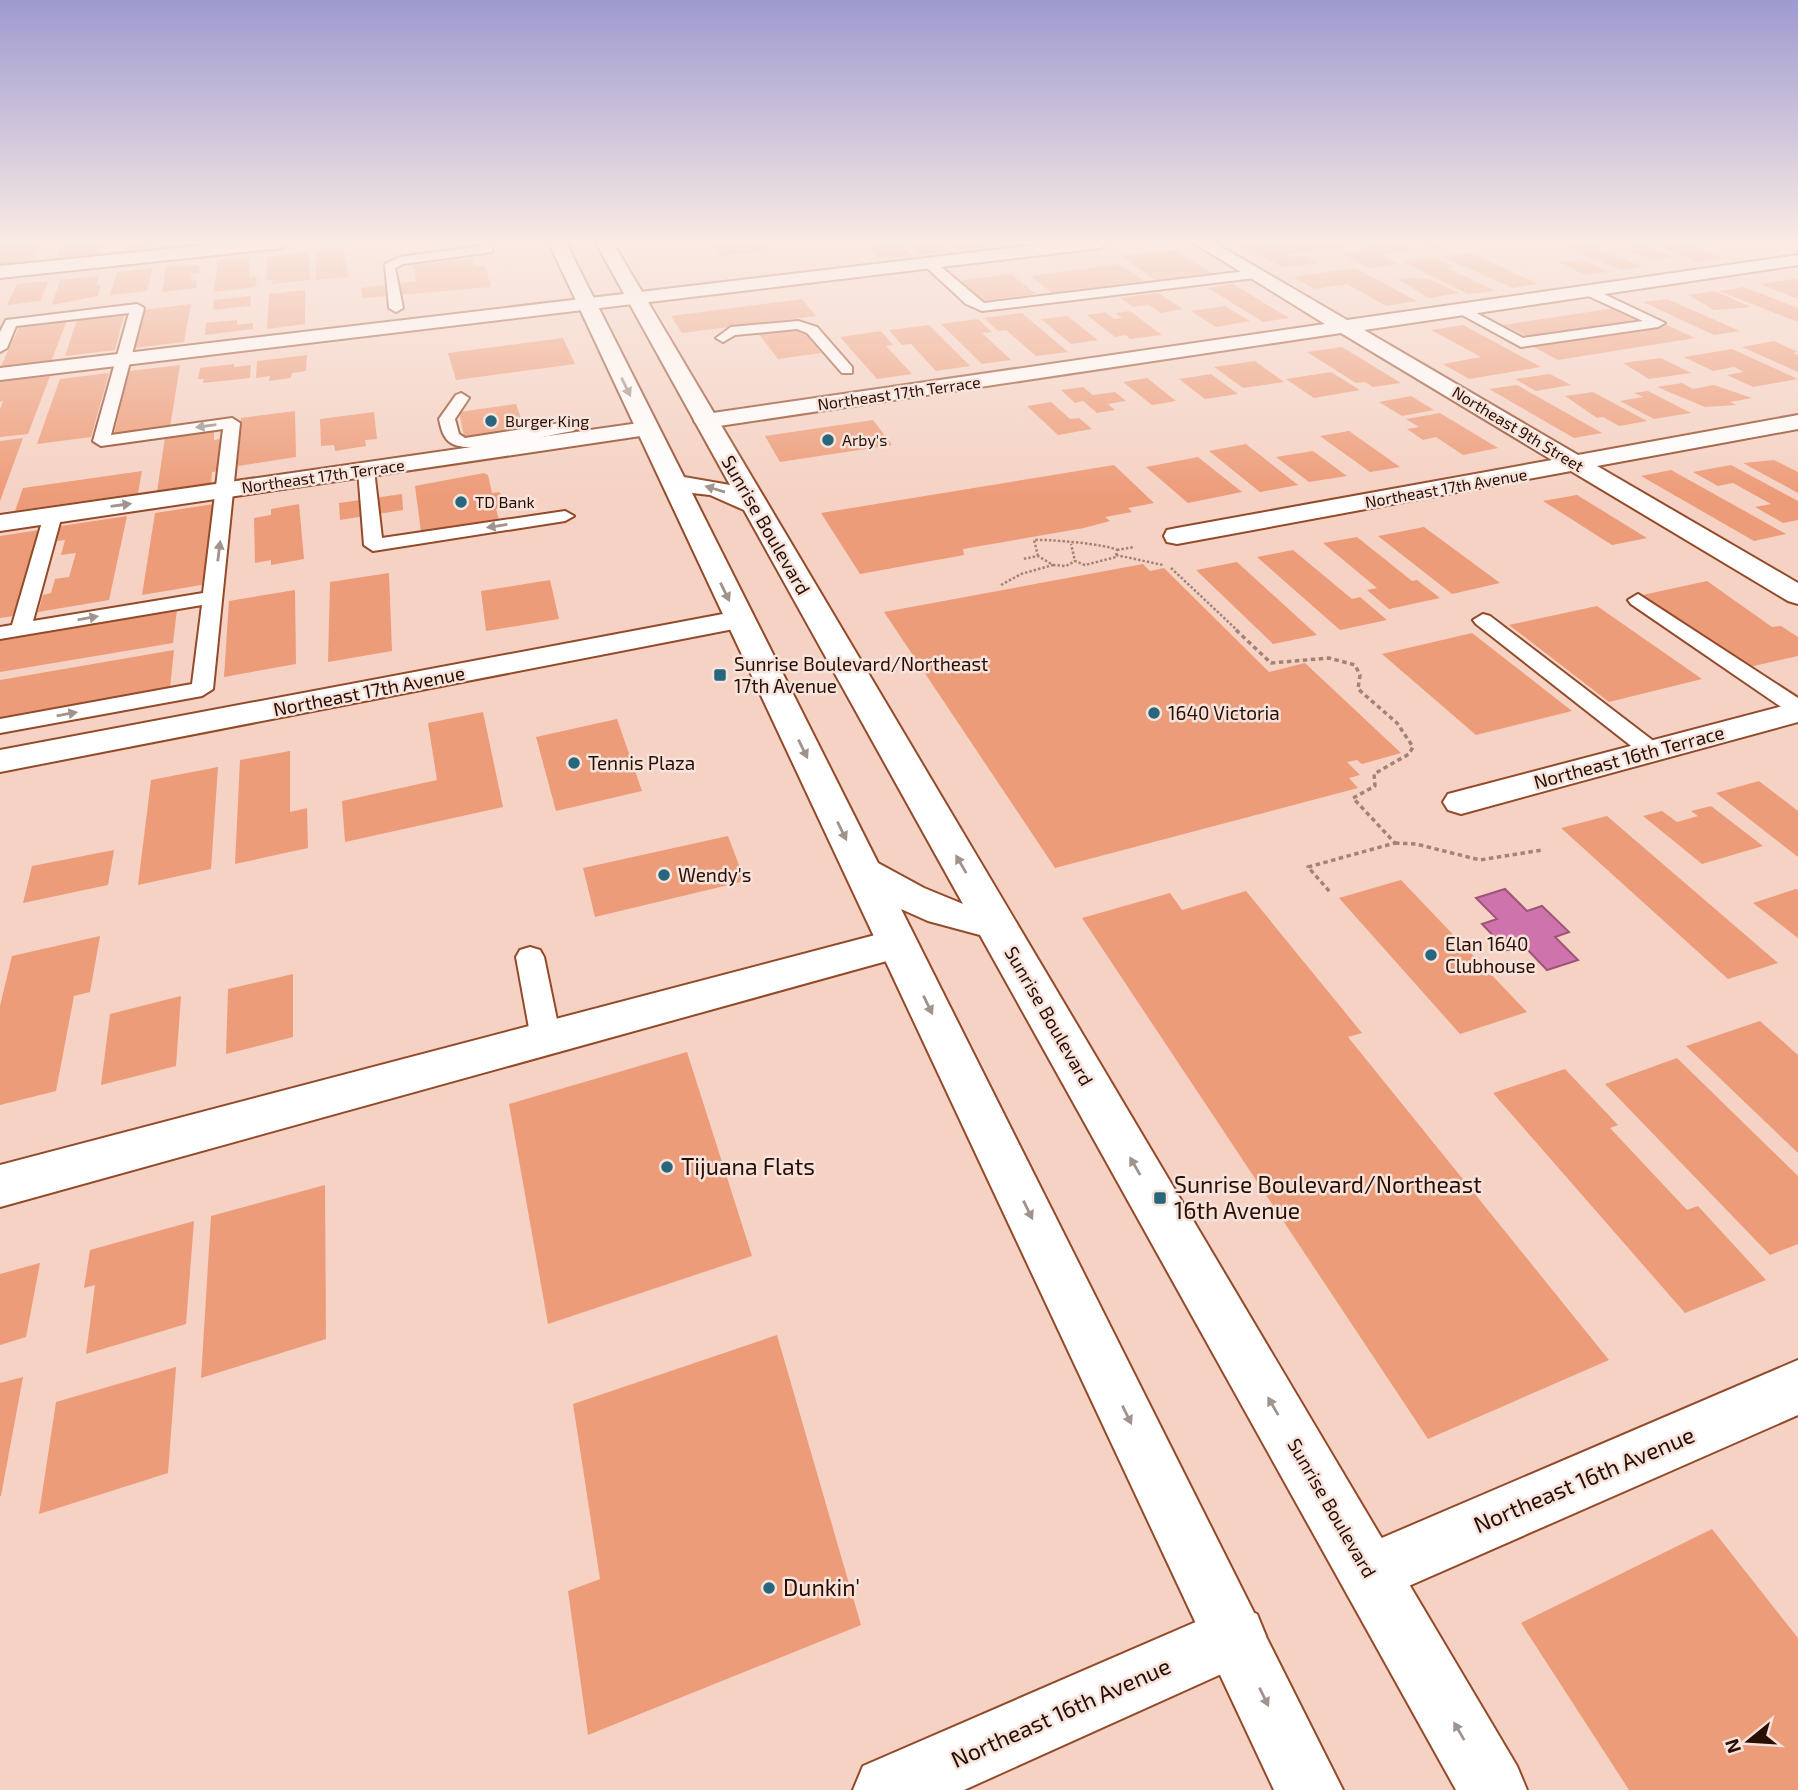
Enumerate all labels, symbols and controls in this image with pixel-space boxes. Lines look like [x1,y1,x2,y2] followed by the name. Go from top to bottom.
[816,372,982,413] street label: Northeast 17th Terrace
[620,377,631,397] one-way arrow
[1449,382,1587,475] street label: Northeast 9th Street
[505,411,589,430] place label: Burger King
[483,413,499,429] marker: Burger King
[195,421,217,432] one-way arrow
[842,430,887,449] place label: Arby's
[820,432,836,448] marker: Arby's
[717,451,816,598] street label: Sunrise Boulevard
[240,455,406,496] street label: Northeast 17th Terrace
[1363,464,1528,511] street label: Northeast 17th Avenue
[705,484,726,494] one-way arrow
[475,492,535,511] place label: TD Bank
[453,494,469,510] marker: TD Bank
[110,499,132,510] one-way arrow
[486,521,508,532] one-way arrow
[214,540,225,562] one-way arrow
[719,582,731,602] one-way arrow
[77,612,99,623] one-way arrow
[734,652,988,697] place label: Sunrise Boulevard/Northeast 17th Avenue
[271,661,467,720] street label: Northeast 17th Avenue
[712,667,728,683] marker: Sunrise Boulevard/Northeast 17th Avenue
[1168,701,1280,724] place label: 1640 Victoria
[1146,705,1162,721] marker: 1640 Victoria
[56,708,78,719] one-way arrow
[1531,720,1727,793] street label: Northeast 16th Terrace
[797,739,808,760] one-way arrow
[588,751,695,774] place label: Tennis Plaza
[566,755,582,771] marker: Tennis Plaza
[837,821,848,841] one-way arrow
[955,854,967,873] one-way arrow
[678,863,751,886] place label: Wendy's
[656,867,672,883] marker: Wendy's
[1445,932,1536,977] place label: Elan 1640 Clubhouse
[1000,942,1099,1089] street label: Sunrise Boulevard
[1423,947,1439,963] marker: Elan 1640 Clubhouse
[922,995,934,1015] one-way arrow
[681,1152,815,1180] place label: Tijuana Flats
[1129,1156,1141,1176] one-way arrow
[659,1159,675,1175] marker: Tijuana Flats
[1174,1170,1482,1224] place label: Sunrise Boulevard/Northeast 16th Avenue
[1152,1190,1168,1206] marker: Sunrise Boulevard/Northeast 16th Avenue
[1022,1200,1033,1220] one-way arrow
[1267,1396,1279,1415] one-way arrow
[1121,1405,1133,1425] one-way arrow
[1469,1420,1698,1538] street label: Northeast 16th Avenue
[1283,1434,1382,1581] street label: Sunrise Boulevard
[783,1573,860,1601] place label: Dunkin'
[761,1580,777,1596] marker: Dunkin'
[947,1651,1175,1773] street label: Northeast 16th Avenue
[1259,1687,1270,1707] one-way arrow
[1714,1706,1784,1776] north arrow
[1453,1721,1465,1740] one-way arrow
[1719,1736,1745,1756] text: N

